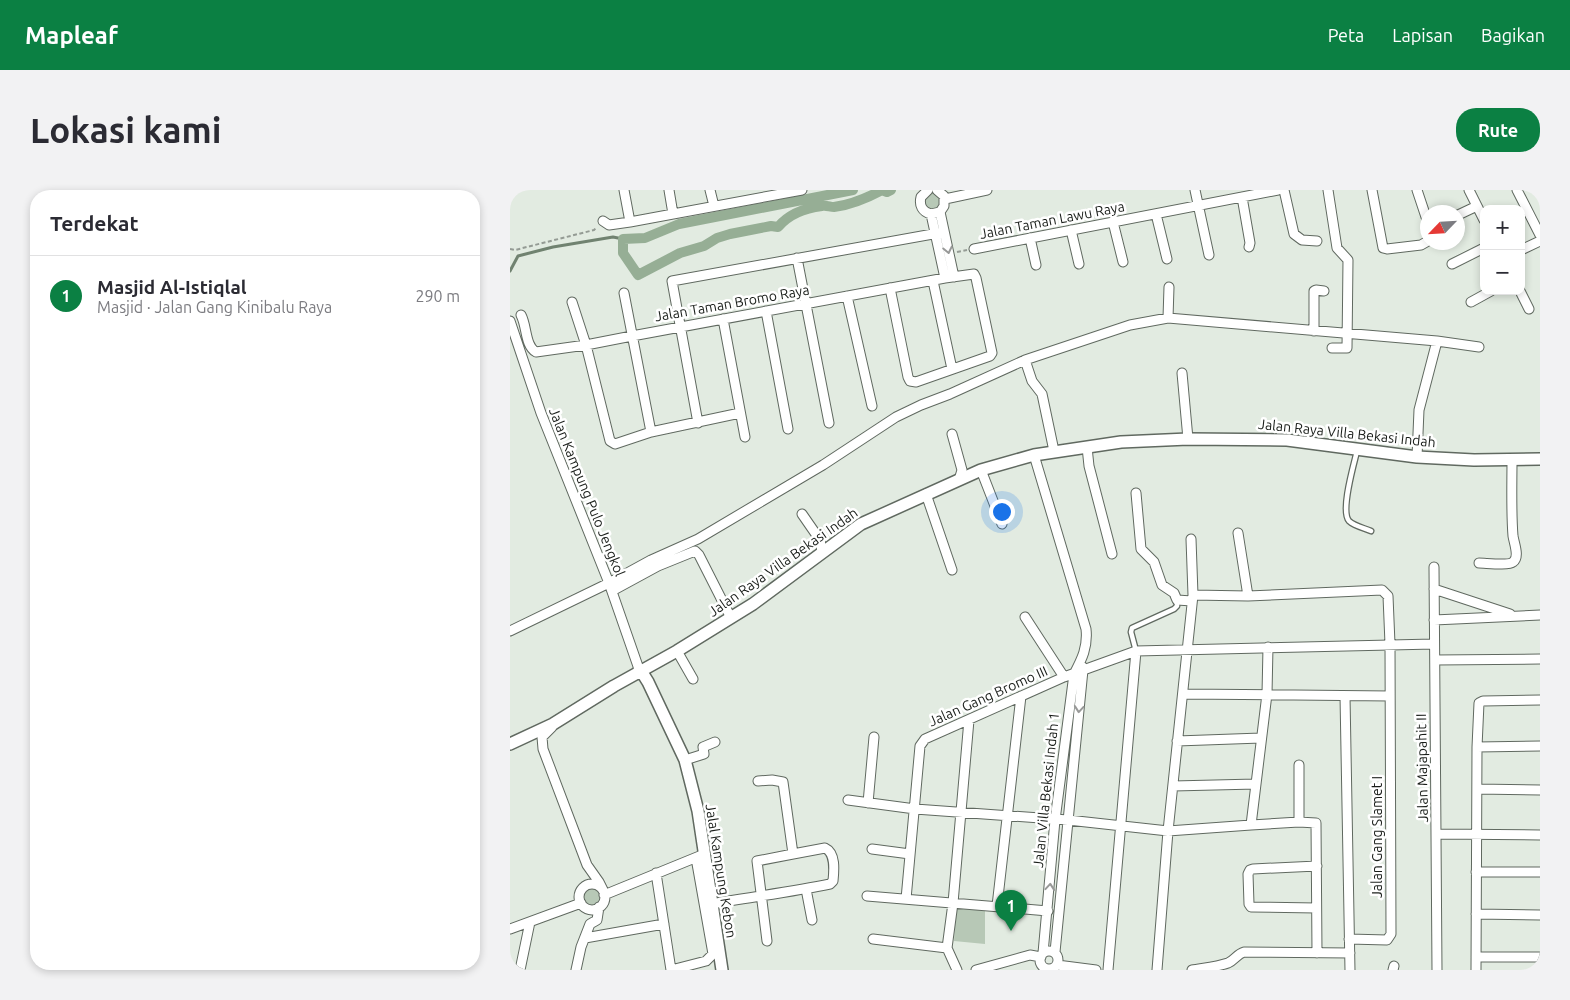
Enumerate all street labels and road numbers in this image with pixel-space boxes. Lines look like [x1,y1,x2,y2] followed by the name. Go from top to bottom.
[978,198,1126,242] street label: Jalan Taman Lawu Raya
[653,282,811,324] street label: Jalan Taman Bromo Raya
[546,405,628,579] street label: Jalan Kampung Pulo Jengkol
[1258,416,1436,450] street label: Jalan Raya Villa Bekasi Indah
[705,504,861,620] street label: Jalan Raya Villa Bekasi Indah
[926,663,1050,729] street label: Jalan Gang Bromo III
[1030,711,1062,869] street label: Jalan Villa Bekasi Indah 1
[1413,713,1431,823] street label: Jalan Majapahit II
[1369,776,1385,898] street label: Jalan Gang Slamet I
[702,803,740,939] street label: Jalal Kampung Kebon

